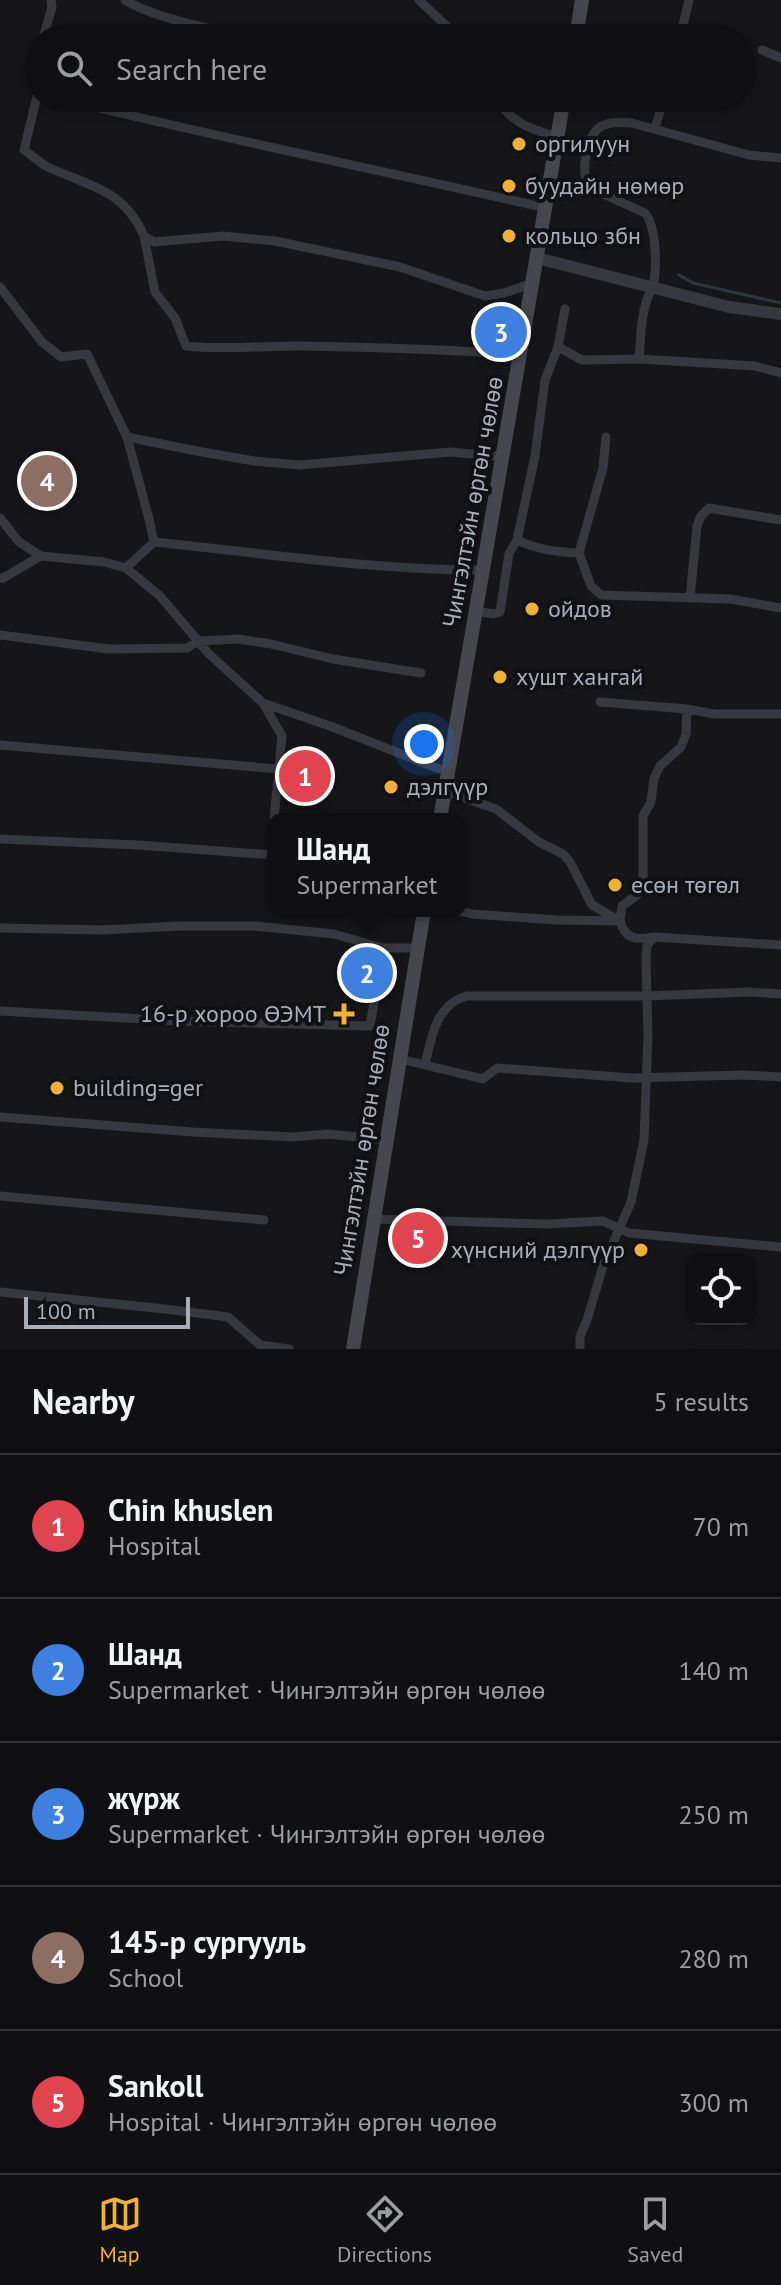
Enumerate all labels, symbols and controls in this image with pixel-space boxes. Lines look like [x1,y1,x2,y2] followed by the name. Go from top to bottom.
[24,24,757,112] search box
[52,46,96,90] icon: search
[116,49,267,88] text: Search here
[535,128,630,159] place label: оргилуун
[510,135,528,153] marker: оргилуун
[525,170,684,201] place label: буудайн нөмөр
[500,177,518,195] marker: буудайн нөмөр
[525,220,641,251] place label: кольцо збн
[500,227,518,245] marker: кольцо збн
[475,302,527,362] pin: 3
[435,374,510,630] street label: Чингэлтэйн өргөн чөлөө
[21,451,73,511] pin: 4
[548,593,612,624] place label: ойдов
[523,600,541,618] marker: ойдов
[516,661,643,692] place label: хушт хангай
[491,668,509,686] marker: хушт хангай
[404,724,444,764] your location
[279,746,331,806] pin: 1
[407,771,488,802] place label: дэлгүүр
[382,778,400,796] marker: дэлгүүр
[267,813,467,917] popup
[297,829,370,868] text: Шанд
[297,868,437,901] text: Supermarket
[631,869,740,900] place label: есөн төгөл
[606,876,624,894] marker: есөн төгөл
[341,943,393,1003] pin: 2
[140,998,326,1029] place label: 16-р хороо ӨЭМТ
[333,1003,355,1025] marker: 16-р хороо ӨЭМТ
[326,1022,397,1278] street label: Чингэлтэйн өргөн чөлөө
[73,1072,203,1103] place label: building=ger
[48,1079,66,1097] marker: building=ger
[392,1208,444,1268] pin: 5
[451,1234,625,1265] place label: хүнсний дэлгүүр
[632,1241,650,1259] marker: хүнсний дэлгүүр
[685,1253,757,1325] map controls
[685,1253,757,1325] button: locate
[24,1293,190,1329] scale bar
[36,1297,96,1325] text: 100 m
[32,1379,134,1423] text: Nearby
[654,1385,749,1418] text: 5 results
[108,1490,273,1529] text: Chin khuslen
[51,1510,65,1543] text: 1
[693,1510,749,1543] text: 70 m
[108,1529,201,1562] text: Hospital
[108,1634,182,1673] text: Шанд
[51,1654,65,1687] text: 2
[678,1654,749,1687] text: 140 m
[108,1673,546,1706] text: Supermarket · Чингэлтэйн өргөн чөлөө
[108,1778,180,1817] text: жүрж
[51,1798,65,1831] text: 3
[678,1798,749,1831] text: 250 m
[108,1817,546,1850] text: Supermarket · Чингэлтэйн өргөн чөлөө
[108,1922,306,1961] text: 145-р сургууль
[51,1942,65,1975] text: 4
[678,1942,749,1975] text: 280 m
[108,1961,183,1994] text: School
[108,2066,203,2105] text: Sankoll
[51,2086,65,2119] text: 5
[678,2086,749,2119] text: 300 m
[108,2105,497,2138] text: Hospital · Чингэлтэйн өргөн чөлөө
[98,2192,142,2268] tab: Map
[337,2192,432,2268] tab: Directions
[627,2192,683,2268] tab: Saved

